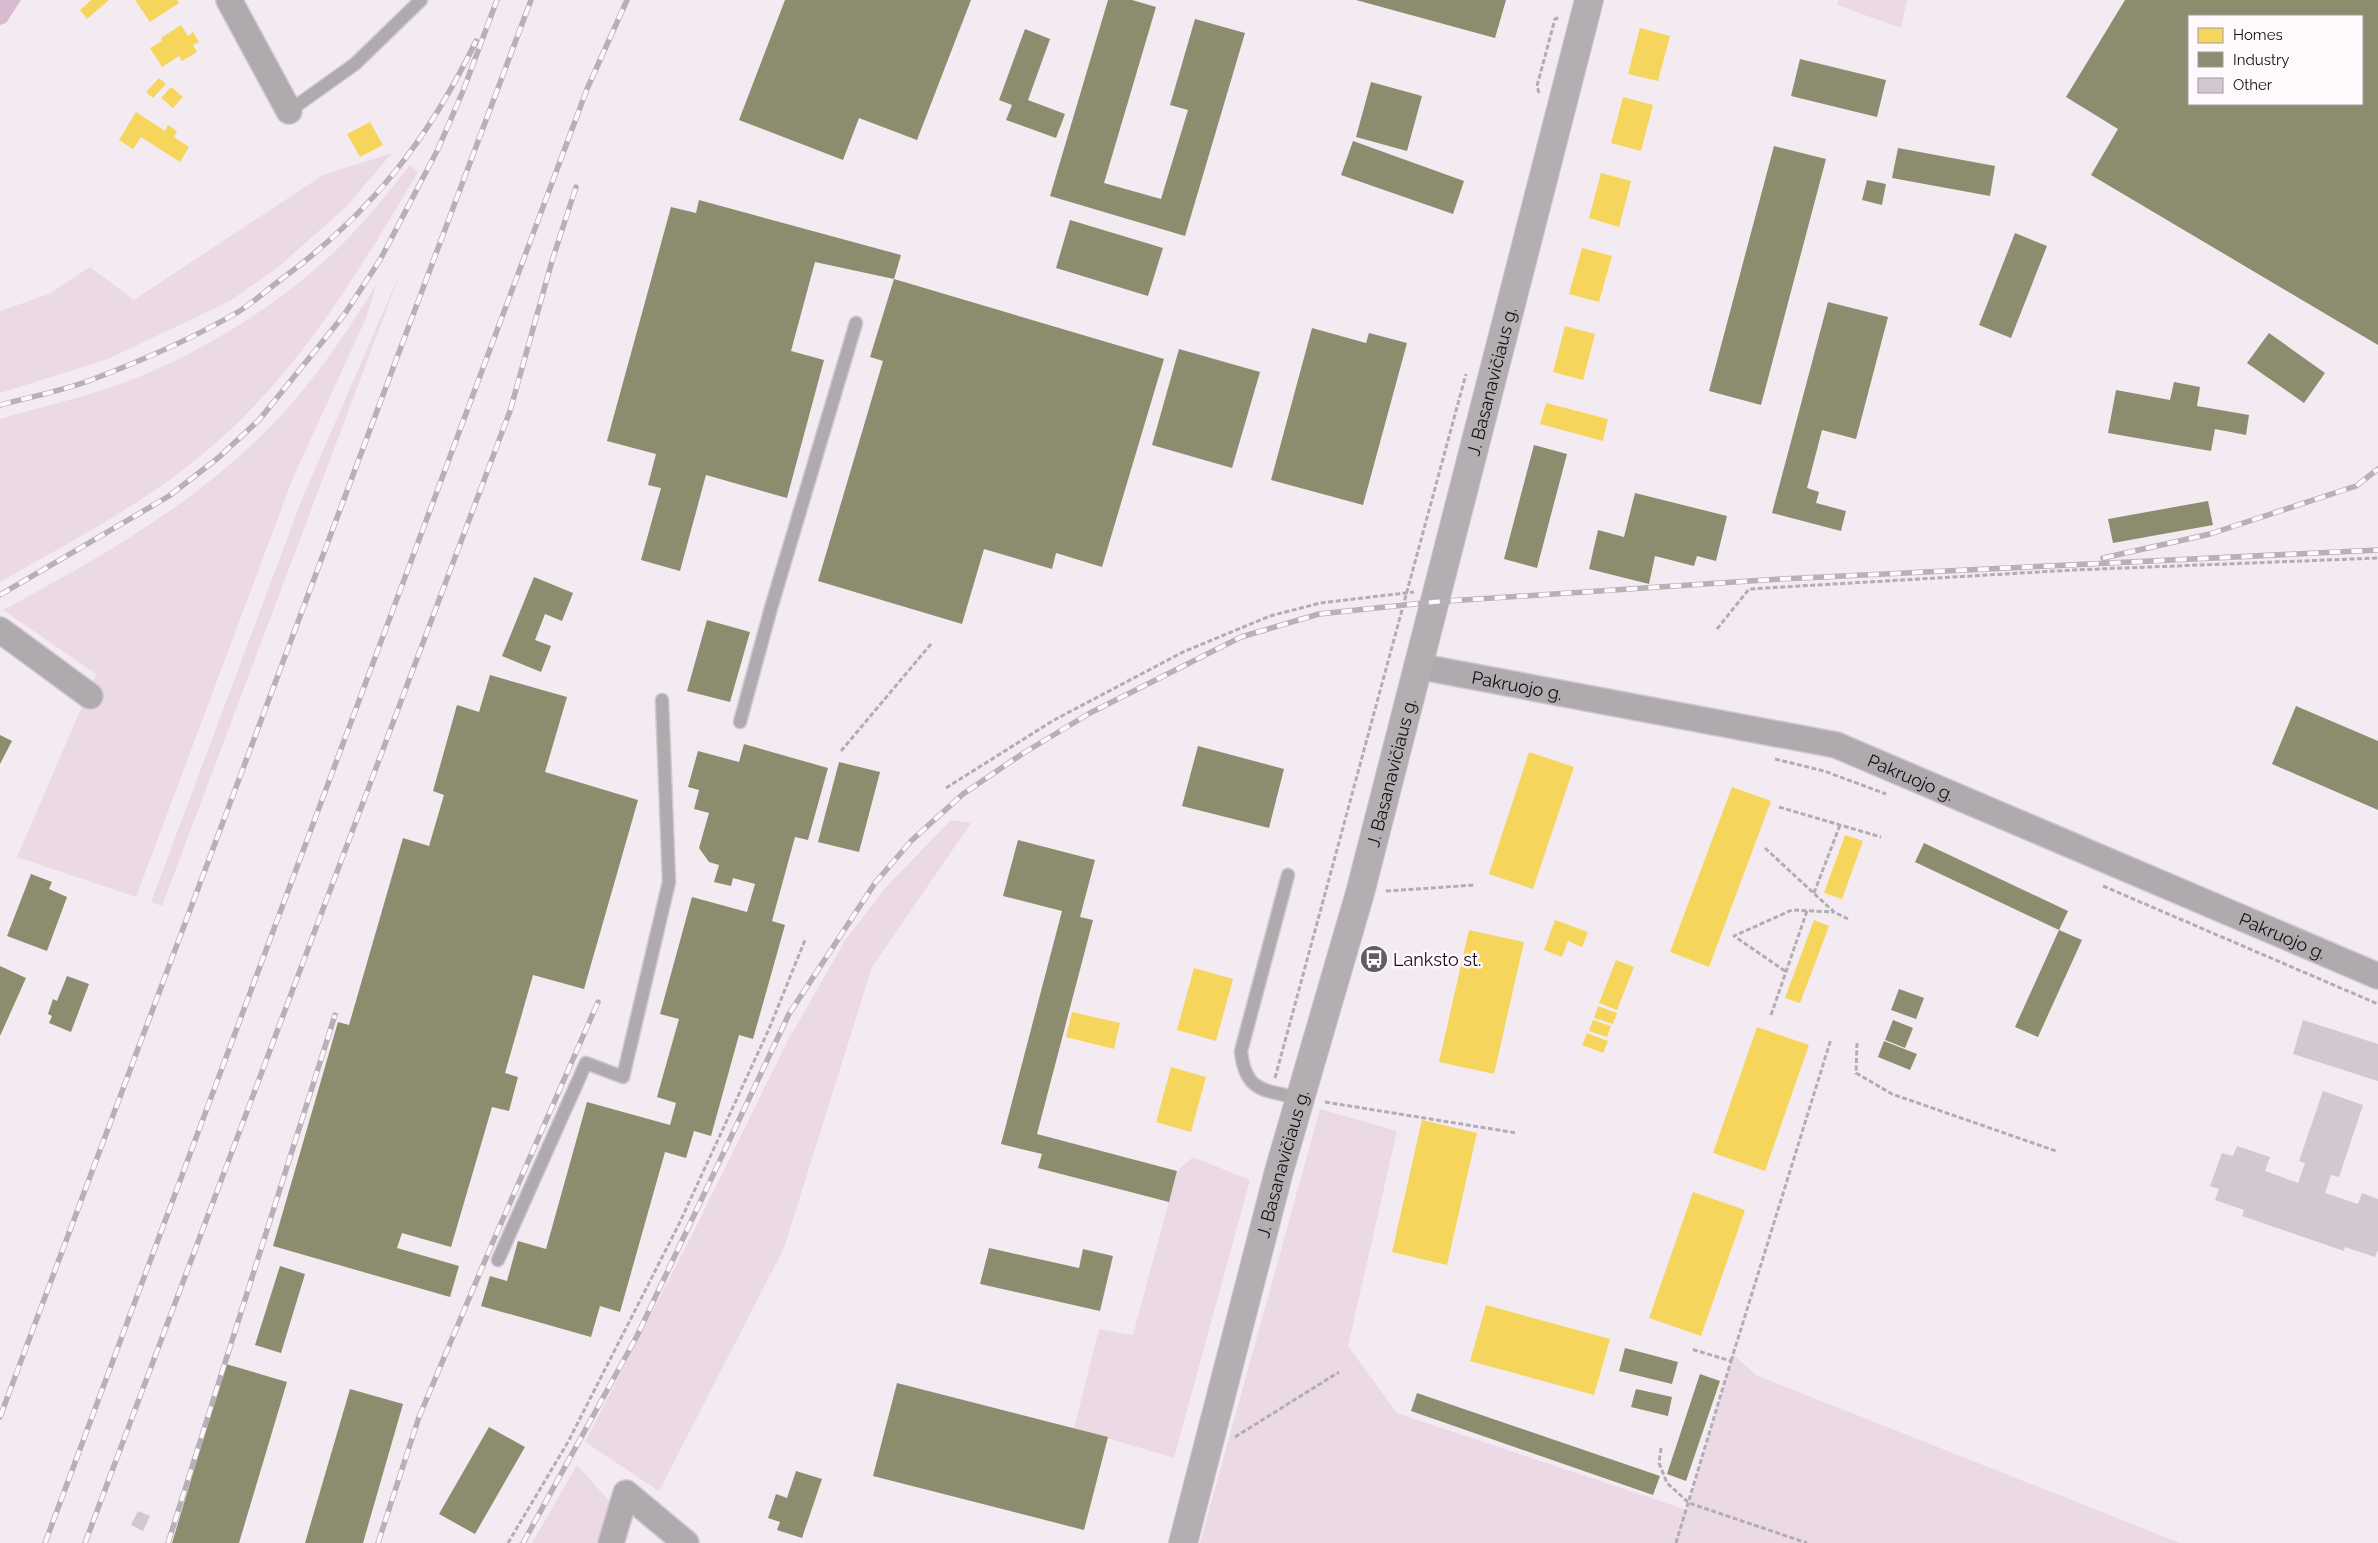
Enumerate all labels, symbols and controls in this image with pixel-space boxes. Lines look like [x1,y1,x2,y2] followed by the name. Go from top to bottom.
[2188,15,2363,105] legend
[2233,26,2283,44] text: Homes
[2233,51,2289,69] text: Industry
[2233,76,2273,94] text: Other
[1462,305,1520,458] street label: J. Basanavičiaus g.
[1470,666,1564,704] street label: Pakruojo g.
[1362,696,1420,849] street label: J. Basanavičiaus g.
[1865,749,1958,805] street label: Pakruojo g.
[2236,908,2329,963] street label: Pakruojo g.
[1359,944,1389,974] bus stop icon: Lanksto st.
[1393,949,1481,970] place label: Lanksto st.
[1252,1087,1313,1240] street label: J. Basanavičiaus g.

